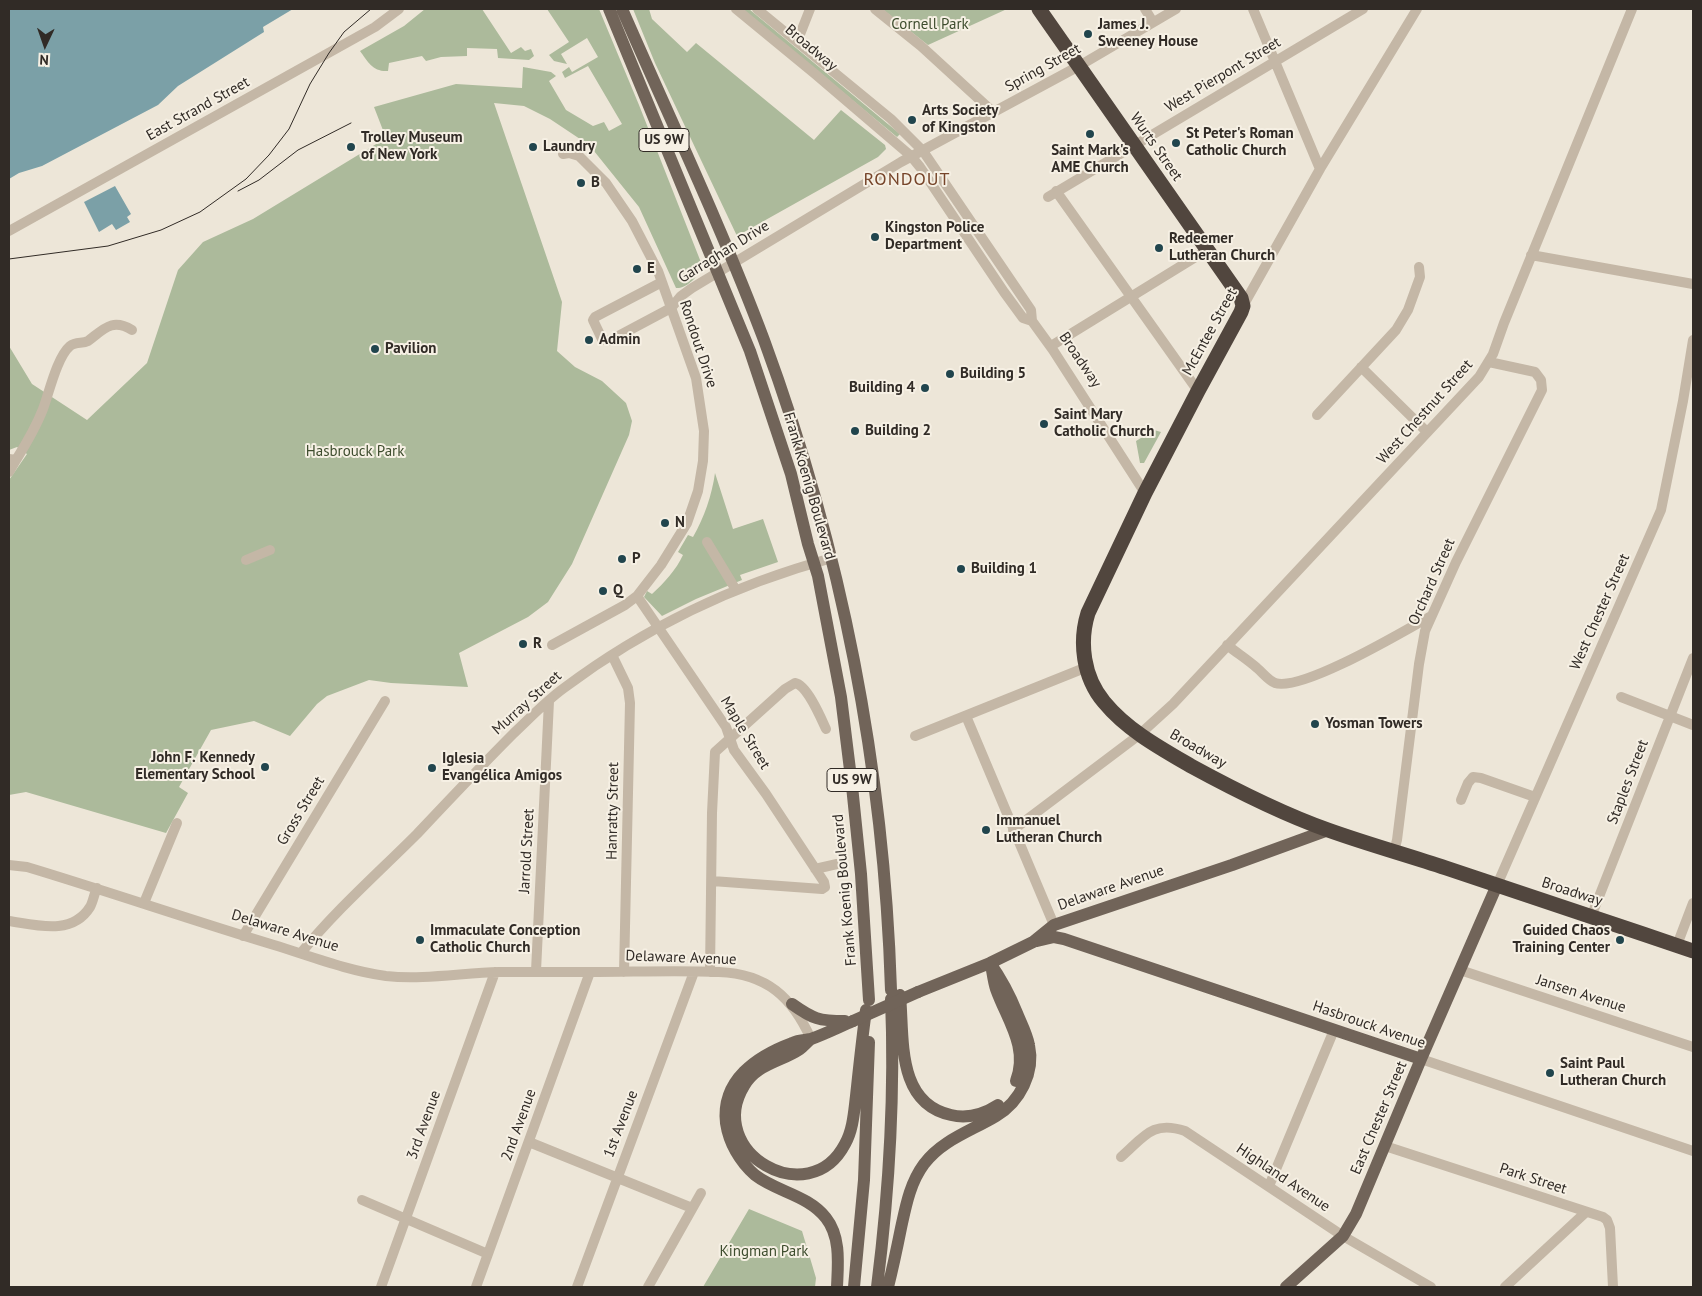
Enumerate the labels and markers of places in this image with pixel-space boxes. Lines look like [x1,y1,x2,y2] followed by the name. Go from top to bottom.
[1098,16,1198,51] place label: James J. Sweeney House
[1082,28,1094,40] marker: James J. Sweeney House
[922,102,998,137] place label: Arts Society of Kingston
[906,114,918,126] marker: Arts Society of Kingston
[1186,125,1294,160] place label: St Peter's Roman Catholic Church
[1084,128,1096,140] marker: Saint Mark's AME Church
[361,129,463,164] place label: Trolley Museum of New York
[1170,137,1182,149] marker: St Peter's Roman Catholic Church
[543,138,595,156] place label: Laundry
[345,141,357,153] marker: Trolley Museum of New York
[527,141,539,153] marker: Laundry
[1051,142,1129,177] place label: Saint Mark's AME Church
[591,174,600,192] place label: B
[575,177,587,189] marker: B
[885,219,984,254] place label: Kingston Police Department
[1169,230,1275,265] place label: Redeemer Lutheran Church
[869,231,881,243] marker: Kingston Police Department
[1153,242,1165,254] marker: Redeemer Lutheran Church
[647,260,655,278] place label: E
[631,263,643,275] marker: E
[599,331,640,349] place label: Admin
[583,334,595,346] marker: Admin
[385,340,436,358] place label: Pavilion
[369,343,381,355] marker: Pavilion
[960,365,1026,383] place label: Building 5
[944,368,956,380] marker: Building 5
[849,379,915,397] place label: Building 4
[919,382,931,394] marker: Building 4
[1054,406,1154,441] place label: Saint Mary Catholic Church
[1038,418,1050,430] marker: Saint Mary Catholic Church
[865,422,931,440] place label: Building 2
[849,425,861,437] marker: Building 2
[675,514,685,532] place label: N
[659,517,671,529] marker: N
[632,550,641,568] place label: P
[616,553,628,565] marker: P
[971,560,1037,578] place label: Building 1
[955,563,967,575] marker: Building 1
[613,582,623,600] place label: Q
[597,585,609,597] marker: Q
[533,635,542,653] place label: R
[517,638,529,650] marker: R
[1325,715,1423,733] place label: Yosman Towers
[1309,718,1321,730] marker: Yosman Towers
[135,749,255,784] place label: John F. Kennedy Elementary School
[442,750,562,785] place label: Iglesia Evangélica Amigos
[259,761,271,773] marker: John F. Kennedy Elementary School
[426,762,438,774] marker: Iglesia Evangélica Amigos
[996,812,1102,847] place label: Immanuel Lutheran Church
[980,824,992,836] marker: Immanuel Lutheran Church
[430,922,580,957] place label: Immaculate Conception Catholic Church
[1512,922,1610,957] place label: Guided Chaos Training Center
[414,934,426,946] marker: Immaculate Conception Catholic Church
[1614,934,1626,946] marker: Guided Chaos Training Center
[1560,1055,1666,1090] place label: Saint Paul Lutheran Church
[1544,1067,1556,1079] marker: Saint Paul Lutheran Church

